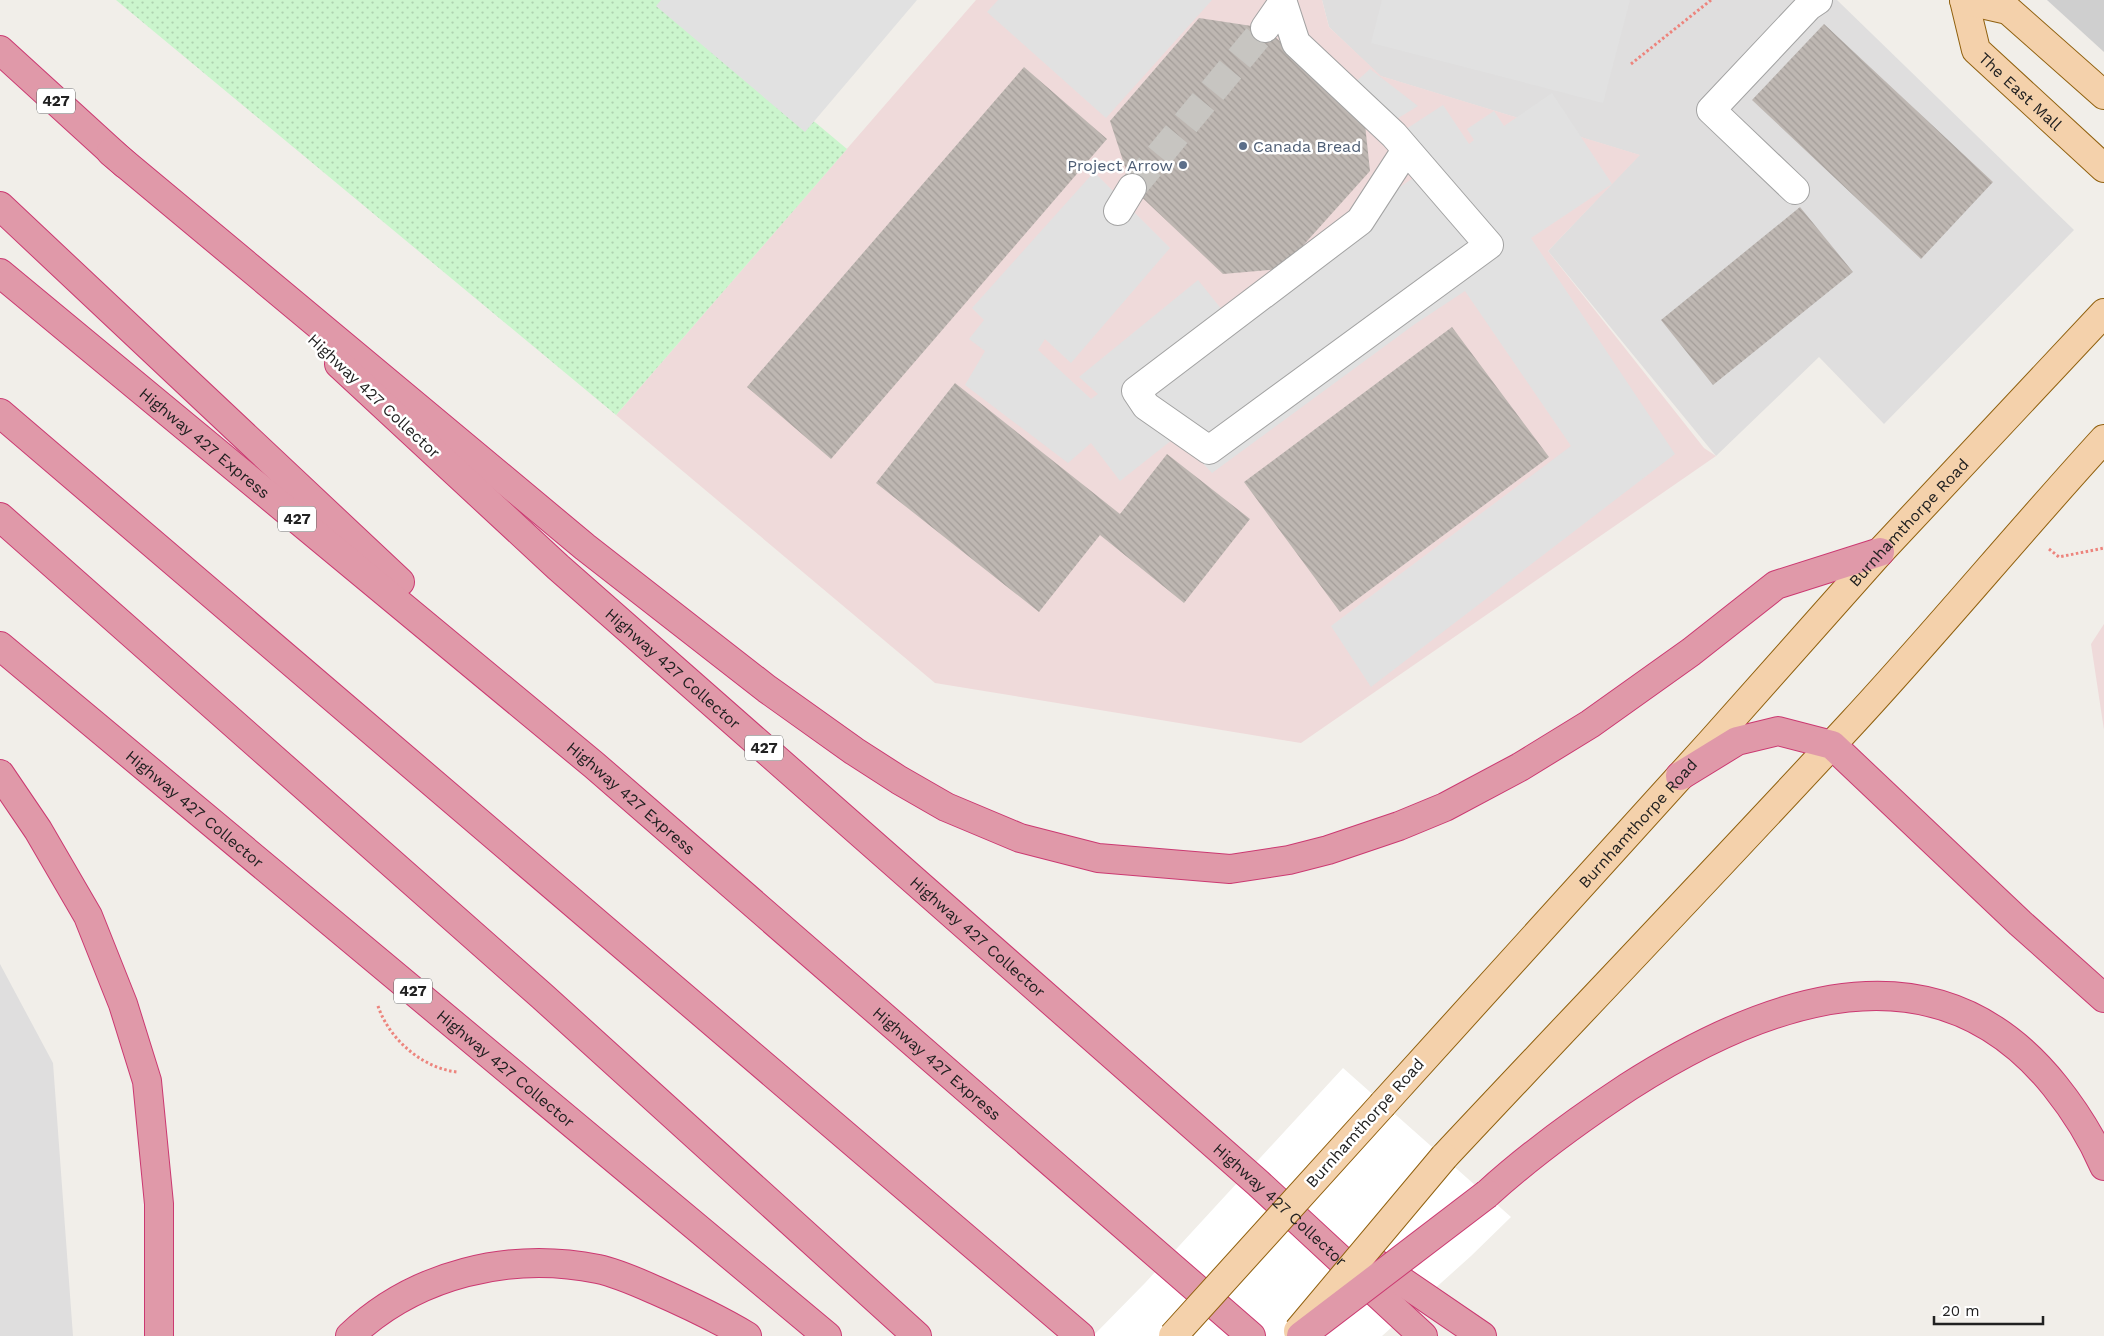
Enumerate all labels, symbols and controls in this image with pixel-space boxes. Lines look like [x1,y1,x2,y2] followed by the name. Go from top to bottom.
[1975,48,2066,134] street label: The East Mall
[37,88,75,114] road number: 427
[1253,137,1361,156] place label: Canada Bread
[1237,140,1249,152] marker: Canada Bread
[1067,156,1173,175] place label: Project Arrow
[1177,159,1189,171] marker: Project Arrow
[304,330,444,462] street label: Highway 427 Collector
[136,383,274,502] street label: Highway 427 Express
[1845,454,1972,590] street label: Burnhamthorpe Road
[278,506,316,532] road number: 427
[602,604,745,733] street label: Highway 427 Collector
[745,736,783,760] road number: 427
[563,737,699,858] street label: Highway 427 Express
[122,746,268,872] street label: Highway 427 Collector
[1574,755,1701,892] street label: Burnhamthorpe Road
[906,872,1050,1001] street label: Highway 427 Collector
[394,978,432,1004] road number: 427
[869,1003,1005,1124] street label: Highway 427 Express
[433,1005,579,1131] street label: Highway 427 Collector
[1302,1054,1428,1192] street label: Burnhamthorpe Road
[1210,1139,1351,1270] street label: Highway 427 Collector
[1934,1294,2043,1326] scale bar
[1942,1302,1980,1320] text: 20 m

